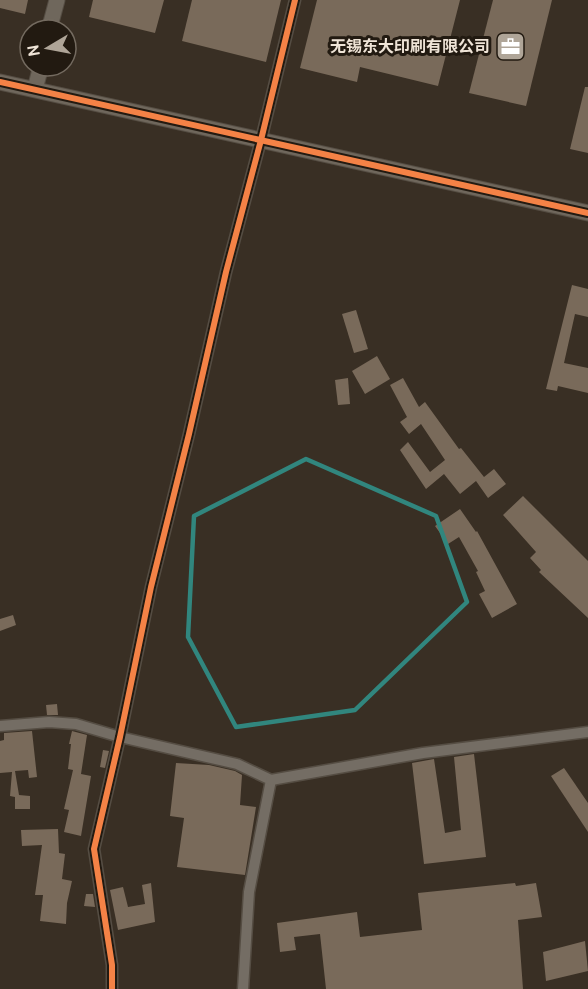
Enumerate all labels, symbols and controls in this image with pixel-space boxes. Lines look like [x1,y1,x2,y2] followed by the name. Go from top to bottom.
[18,18,78,78] north arrow
[495,30,527,62] office icon: 无锡东大印刷有限公司
[330,37,490,56] place label: 无锡东大印刷有限公司
[23,43,44,58] text: N

